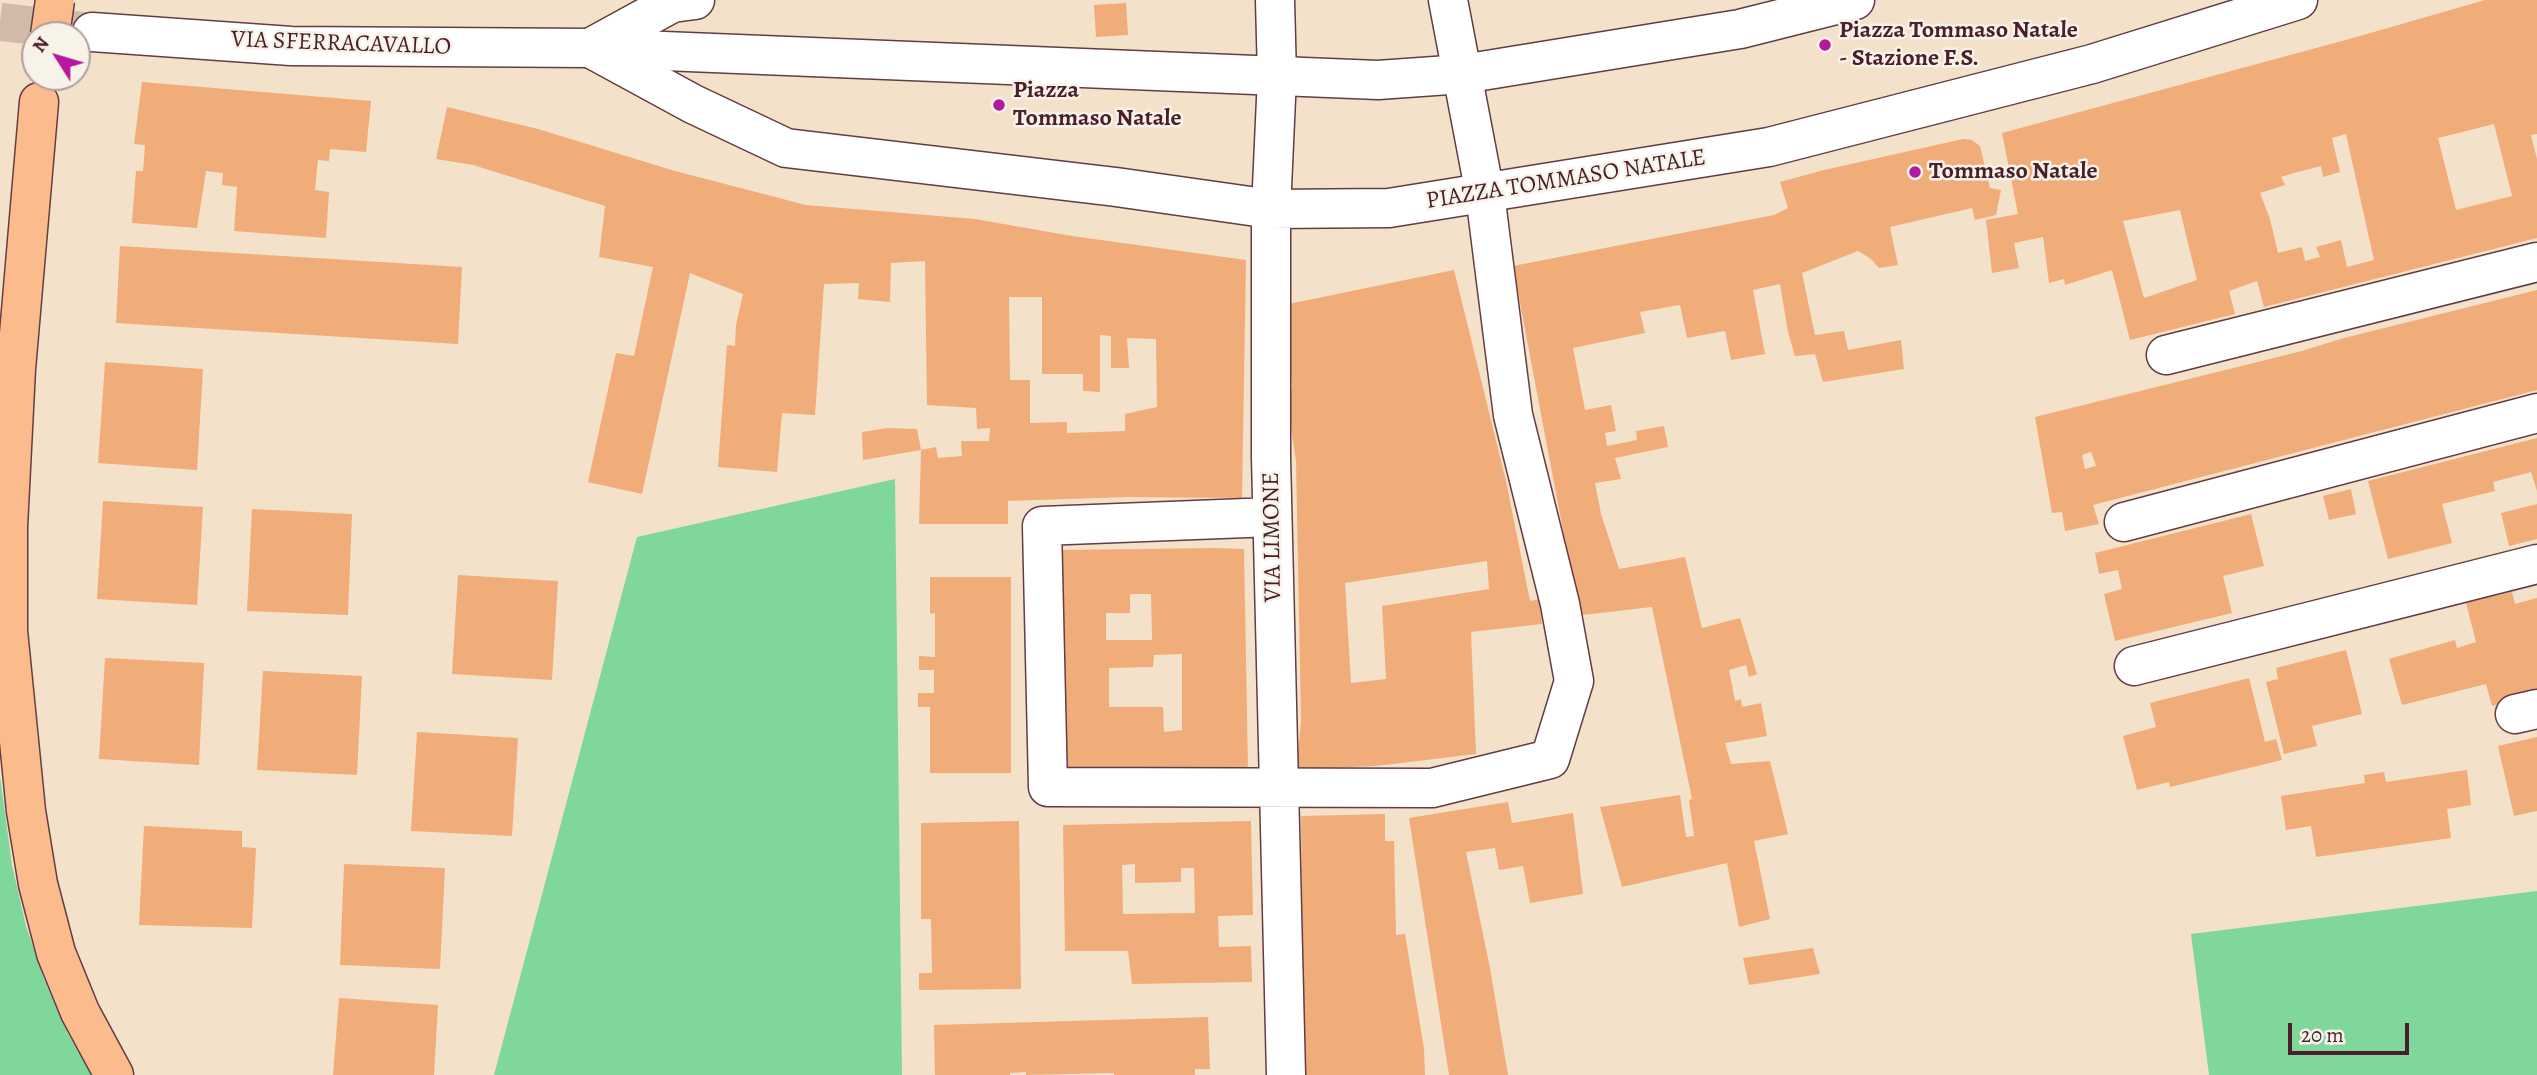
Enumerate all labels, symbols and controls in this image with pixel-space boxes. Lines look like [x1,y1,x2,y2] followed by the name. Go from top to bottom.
[1839,17,2078,73] place label: Piazza Tommaso Natale - Stazione F.S.
[21,21,91,91] north arrow
[230,26,452,62] street label: VIA SFERRACAVALLO
[26,31,55,58] text: N
[1817,37,1833,53] marker: Piazza Tommaso Natale - Stazione F.S.
[1013,77,1182,133] place label: Piazza Tommaso Natale
[991,97,1007,113] marker: Piazza Tommaso Natale
[1424,144,1708,216] street label: PIAZZA TOMMASO NATALE
[1929,158,2098,186] place label: Tommaso Natale
[1907,164,1923,180] marker: Tommaso Natale
[1257,472,1289,602] street label: VIA LIMONE
[2292,1009,2413,1052] scale bar
[2301,1021,2344,1049] text: 20 m

